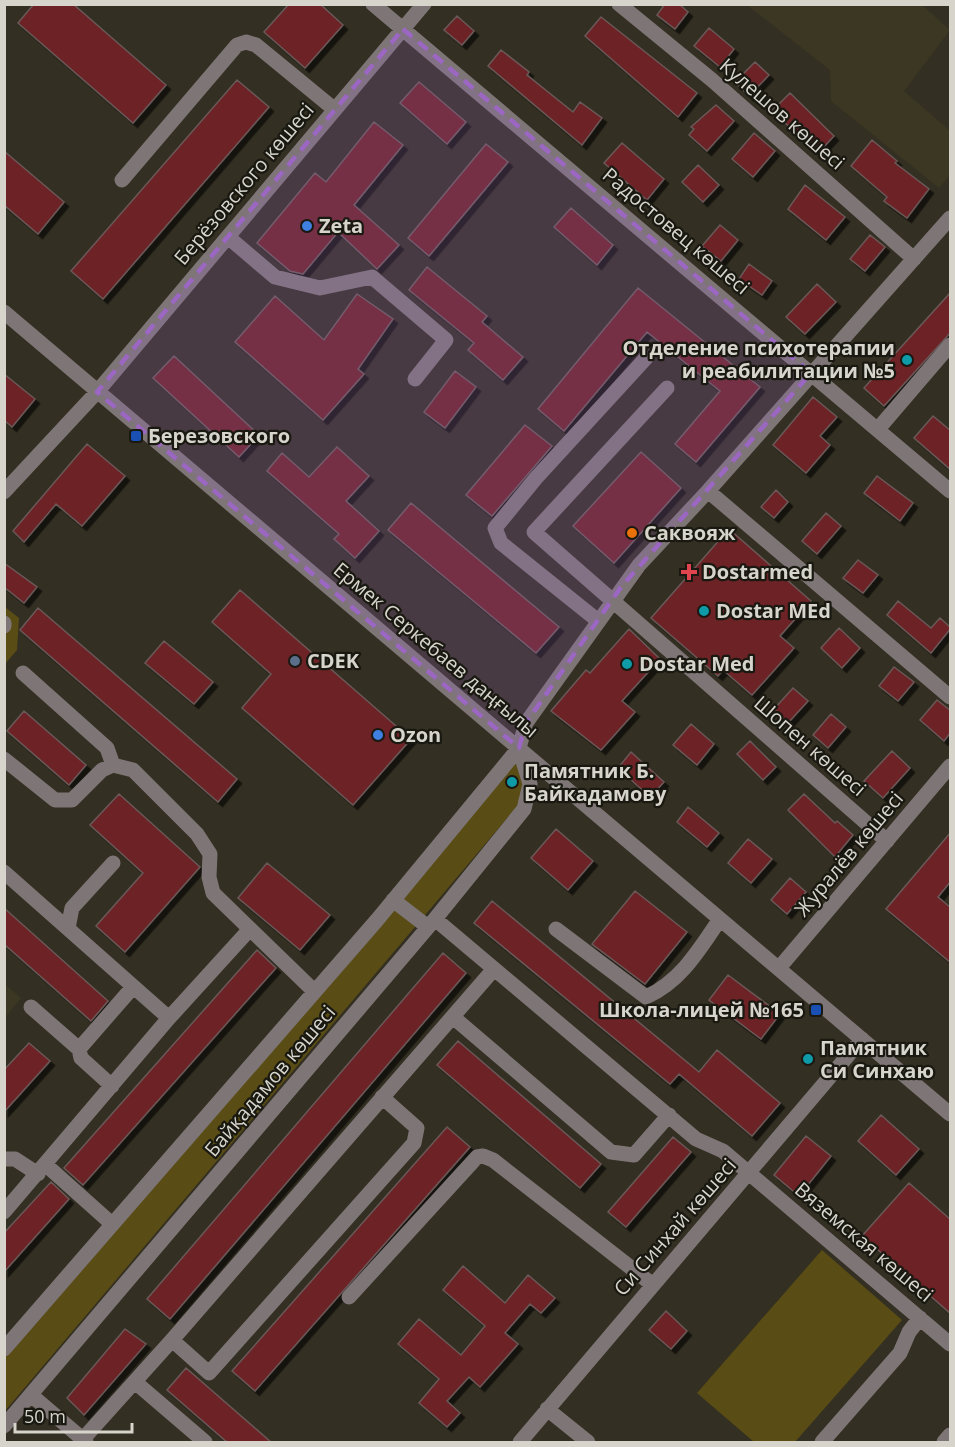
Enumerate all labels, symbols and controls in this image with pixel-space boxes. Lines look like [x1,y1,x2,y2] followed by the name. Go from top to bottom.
[714,52,851,175] street label: Кулешов көшесі
[168,97,320,270] street label: Берёзовского көшесі
[597,161,756,300] street label: Радостовец көшесі
[319,212,363,239] place label: Zeta
[300,219,314,233] marker: Zeta
[622,334,895,384] place label: Отделение психотерапии и реабилитации №5
[900,353,914,367] marker: Отделение психотерапии и реабилитации №5
[148,422,290,449] place label: Березовского
[129,429,143,443] marker: Березовского
[644,519,736,546] place label: Саквояж
[625,526,639,540] marker: Саквояж
[328,556,544,743] street label: Ермек Серкебаев даңғылы
[702,558,813,585] place label: Dostarmed
[680,563,698,581] marker: Dostarmed
[716,597,831,624] place label: Dostar MEd
[697,604,711,618] marker: Dostar MEd
[307,647,360,674] place label: CDEK
[639,650,755,677] place label: Dostar Med
[288,654,302,668] marker: CDEK
[620,657,634,671] marker: Dostar Med
[749,689,872,802] street label: Шопен көшесі
[390,721,441,748] place label: Ozon
[371,728,385,742] marker: Ozon
[524,757,667,807] place label: Памятник Б. Байкадамову
[505,775,519,789] marker: Памятник Б. Байкадамову
[788,785,909,922] street label: Журалёв көшесі
[599,996,804,1023] place label: Школа-лицей №165
[198,999,341,1162] street label: Байқадамов көшесі
[809,1003,823,1017] marker: Школа-лицей №165
[820,1034,934,1084] place label: Памятник Си Синхаю
[801,1052,815,1066] marker: Памятник Си Синхаю
[607,1152,742,1301] street label: Си Синхай көшесі
[789,1176,939,1308] street label: Вяземская көшесі
[15,1396,132,1434] scale bar
[24,1404,66,1428] text: 50 m

